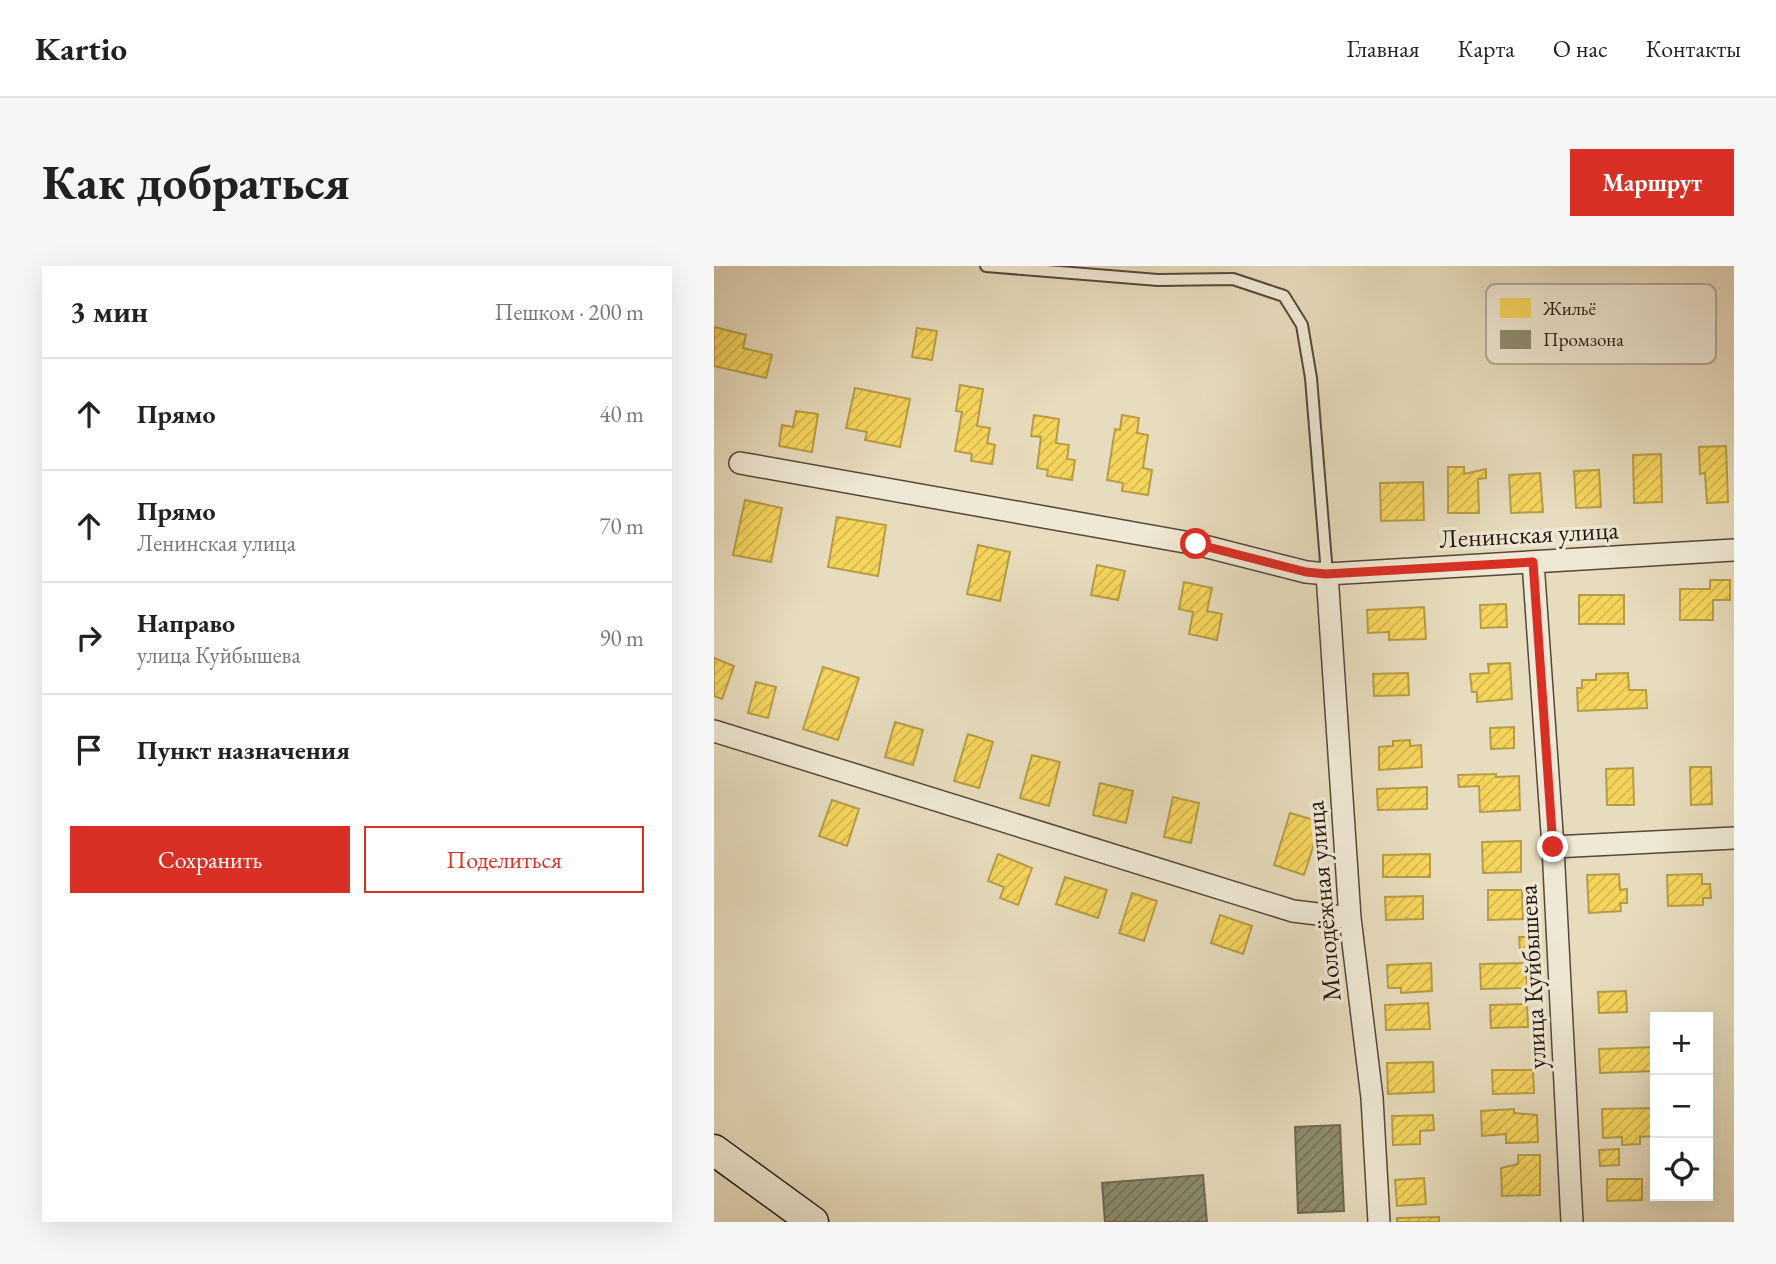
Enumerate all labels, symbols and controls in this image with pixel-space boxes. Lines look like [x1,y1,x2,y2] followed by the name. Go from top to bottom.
[35,27,127,70] text: Kartio
[1346,33,1420,64] text: Главная
[1458,33,1515,64] text: Карта
[1553,33,1608,64] text: О нас
[1646,33,1741,64] text: Контакты
[1570,149,1734,216] button: Маршрут
[42,150,350,214] text: Как добраться
[1486,284,1716,364] legend
[70,292,148,331] text: 3 мин
[1542,296,1596,321] text: Жильё
[495,297,644,327] text: Пешком · 200 m
[1543,327,1624,352] text: Промзона
[70,395,108,433] icon: ahead
[137,397,216,431] text: Прямо
[599,399,644,429] text: 40 m
[137,494,216,528] text: Прямо
[70,507,108,545] icon: ahead
[599,511,644,541] text: 70 m
[1438,512,1620,556] street label: Ленинская улица
[137,528,296,558] text: Ленинская улица
[1180,528,1211,559] route start
[137,606,235,640] text: Направо
[70,619,108,657] icon: right
[599,623,644,653] text: 90 m
[137,640,301,670] text: улица Куйбышева
[70,731,108,769] icon: arrive
[137,733,350,767] text: Пункт назначения
[1297,799,1349,1003] street label: Молодёжная улица
[70,826,350,893] button: Сохранить
[364,826,644,893] button: Поделиться
[1537,831,1568,862] route end
[1510,883,1554,1070] street label: улица Куйбышева
[1650,1012,1713,1201] map controls
[1650,1012,1713,1075] button: +
[1650,1075,1713,1138] button: −
[1650,1138,1713,1201] button: locate

